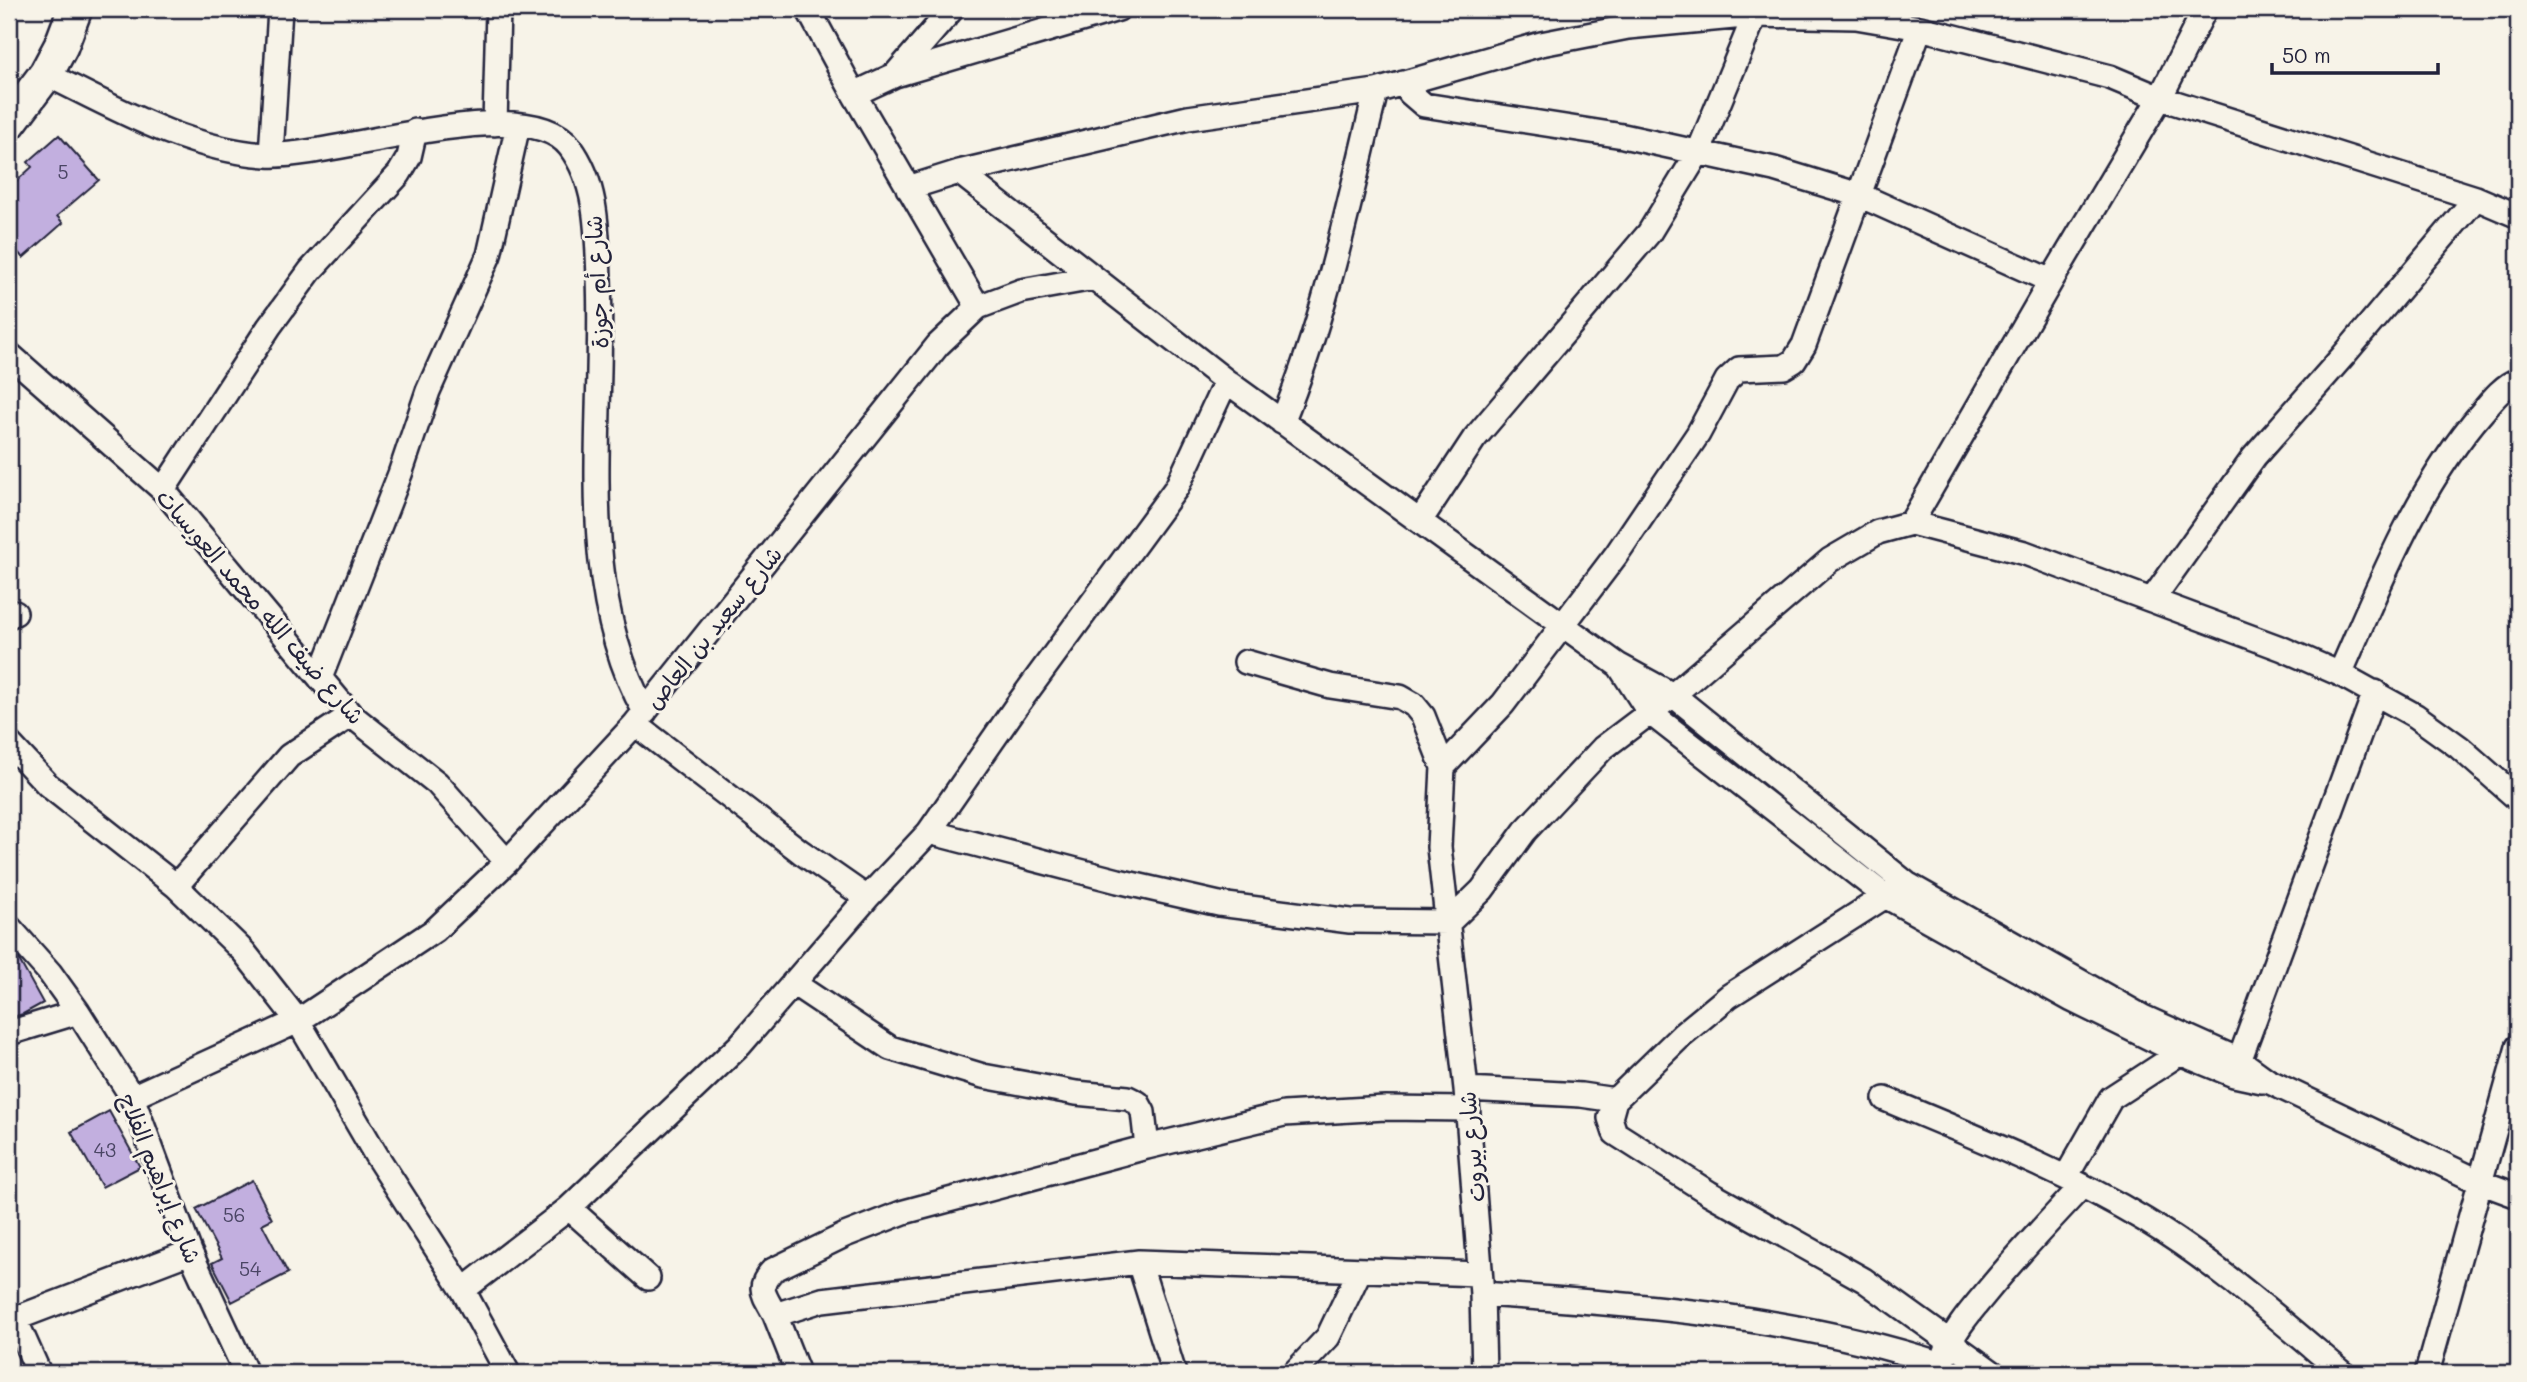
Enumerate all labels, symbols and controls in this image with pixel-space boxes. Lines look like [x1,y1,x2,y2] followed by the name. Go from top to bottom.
[2272,32,2438,76] scale bar
[2282,41,2331,68] text: 50 m
[57,159,69,184] house number: 5
[578,214,618,349] street label: شارع أم جوزة
[149,482,372,731] street label: شارع ضيف الله محمد العويسات
[638,539,790,716] street label: شارع سعيد بن العاص
[109,1088,209,1269] street label: شارع إبراهيم الفلاح
[1451,1090,1493,1204] street label: شارع بيروت
[94,1137,116,1162] house number: 43
[223,1202,245,1227] house number: 56
[239,1256,261,1281] house number: 54

